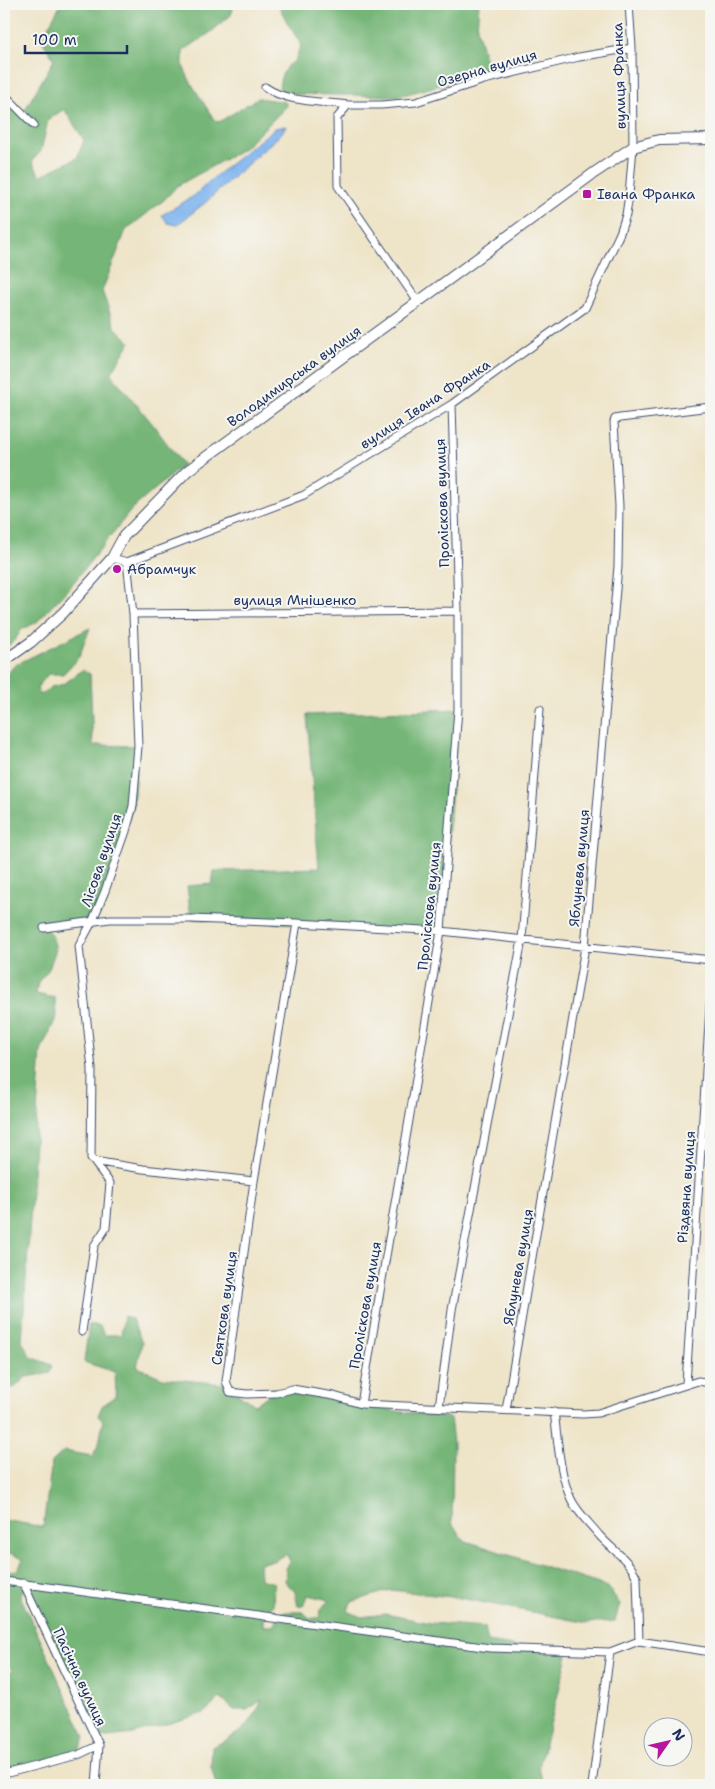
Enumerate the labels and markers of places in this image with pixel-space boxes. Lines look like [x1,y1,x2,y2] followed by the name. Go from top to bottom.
[597,185,696,203] place label: Івана Франка
[581,188,593,200] marker: Івана Франка
[127,560,197,578] place label: Абрамчук
[111,563,123,575] marker: Абрамчук

